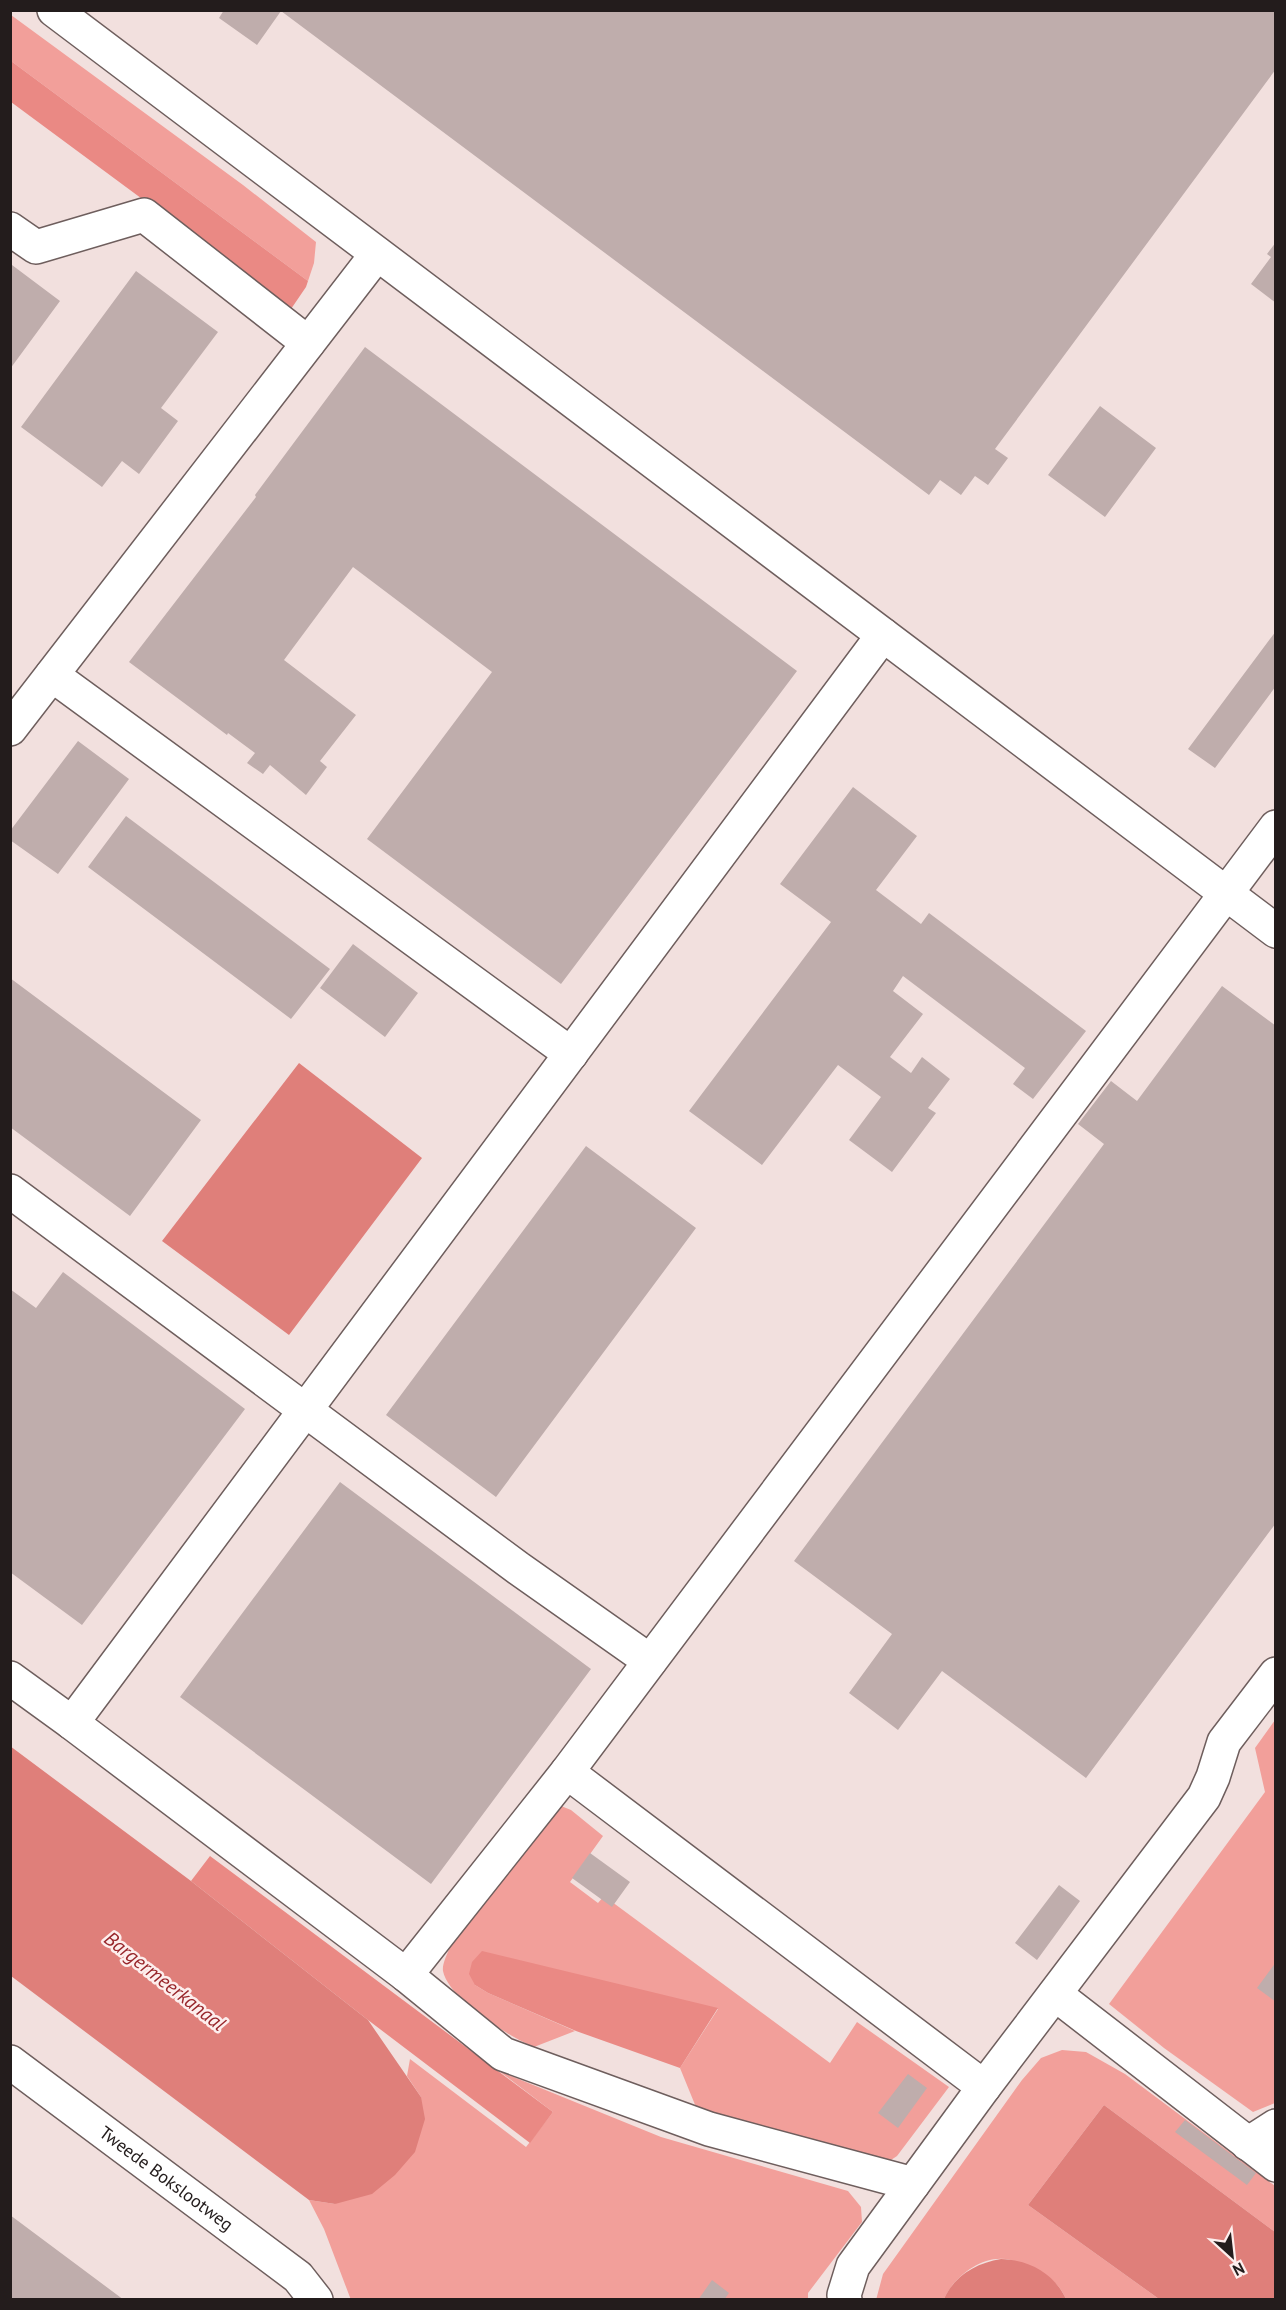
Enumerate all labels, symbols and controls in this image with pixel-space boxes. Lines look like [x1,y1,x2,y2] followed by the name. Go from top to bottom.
[99,1925,231,2037] water label: Bargermeerkanaal
[95,2121,238,2236] street label: Tweede Bokslootweg
[1202,2226,1262,2286] north arrow
[1230,2258,1248,2281] text: N

